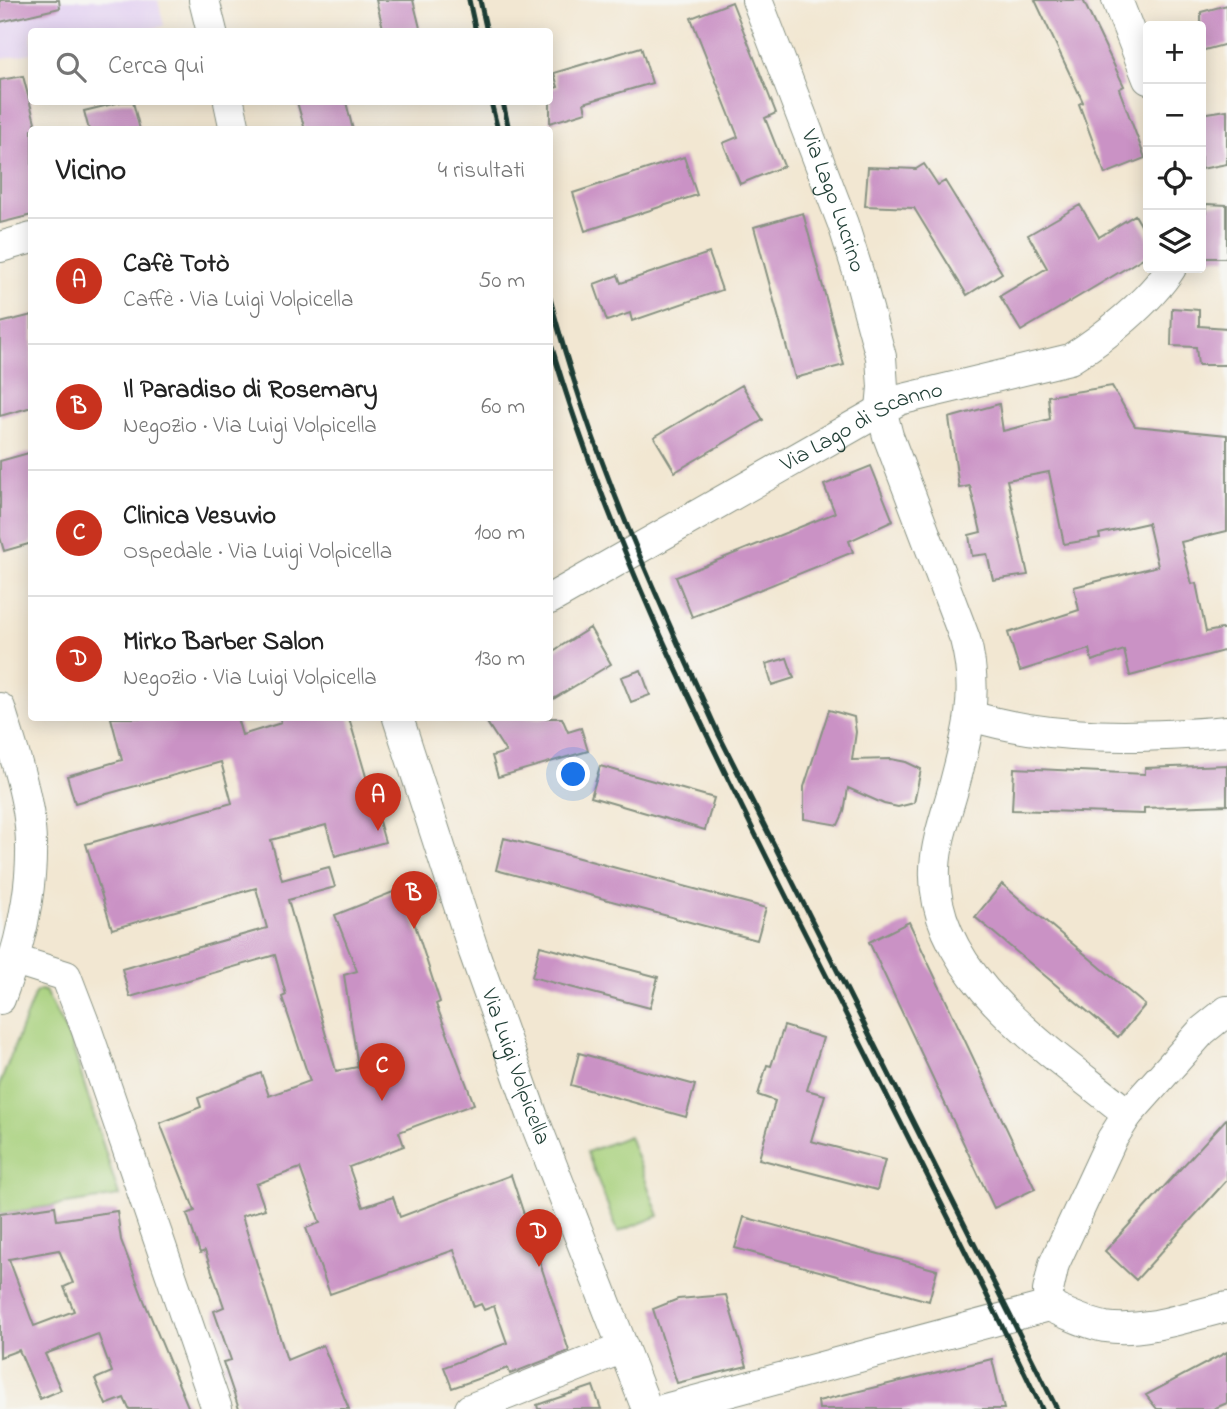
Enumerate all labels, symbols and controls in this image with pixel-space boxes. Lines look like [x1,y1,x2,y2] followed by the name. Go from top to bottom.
[1143,21,1206,273] map controls
[1143,21,1206,84] button: +
[28,28,553,105] search box
[52,48,90,86] icon: search
[108,48,204,86] text: Cerca qui
[1143,84,1206,147] button: −
[791,124,874,277] street label: Via Lago Lucrino
[1143,147,1206,210] button: locate
[56,150,126,194] text: Vicino
[438,155,525,188] text: 4 risultati
[1143,210,1206,273] button: layers
[123,246,230,284] text: Cafè Totò
[72,265,86,298] text: A
[478,265,525,298] text: 50 m
[123,284,353,317] text: Caffè · Via Luigi Volpicella
[123,372,377,410] text: Il Paradiso di Rosemary
[774,374,946,481] street label: Via Lago di Scanno
[71,391,87,424] text: B
[481,391,525,424] text: 60 m
[123,410,377,443] text: Negozio · Via Luigi Volpicella
[123,498,276,536] text: Clinica Vesuvio
[73,517,85,550] text: C
[474,517,525,550] text: 100 m
[123,536,392,569] text: Ospedale · Via Luigi Volpicella
[123,624,324,662] text: Mirko Barber Salon
[71,643,87,676] text: D
[475,643,525,676] text: 130 m
[123,662,377,695] text: Negozio · Via Luigi Volpicella
[556,757,590,791] your location
[355,773,401,831] pin: A
[391,871,437,929] pin: B
[472,983,559,1150] street label: Via Luigi Volpicella
[359,1043,405,1101] pin: C
[516,1209,562,1267] pin: D

